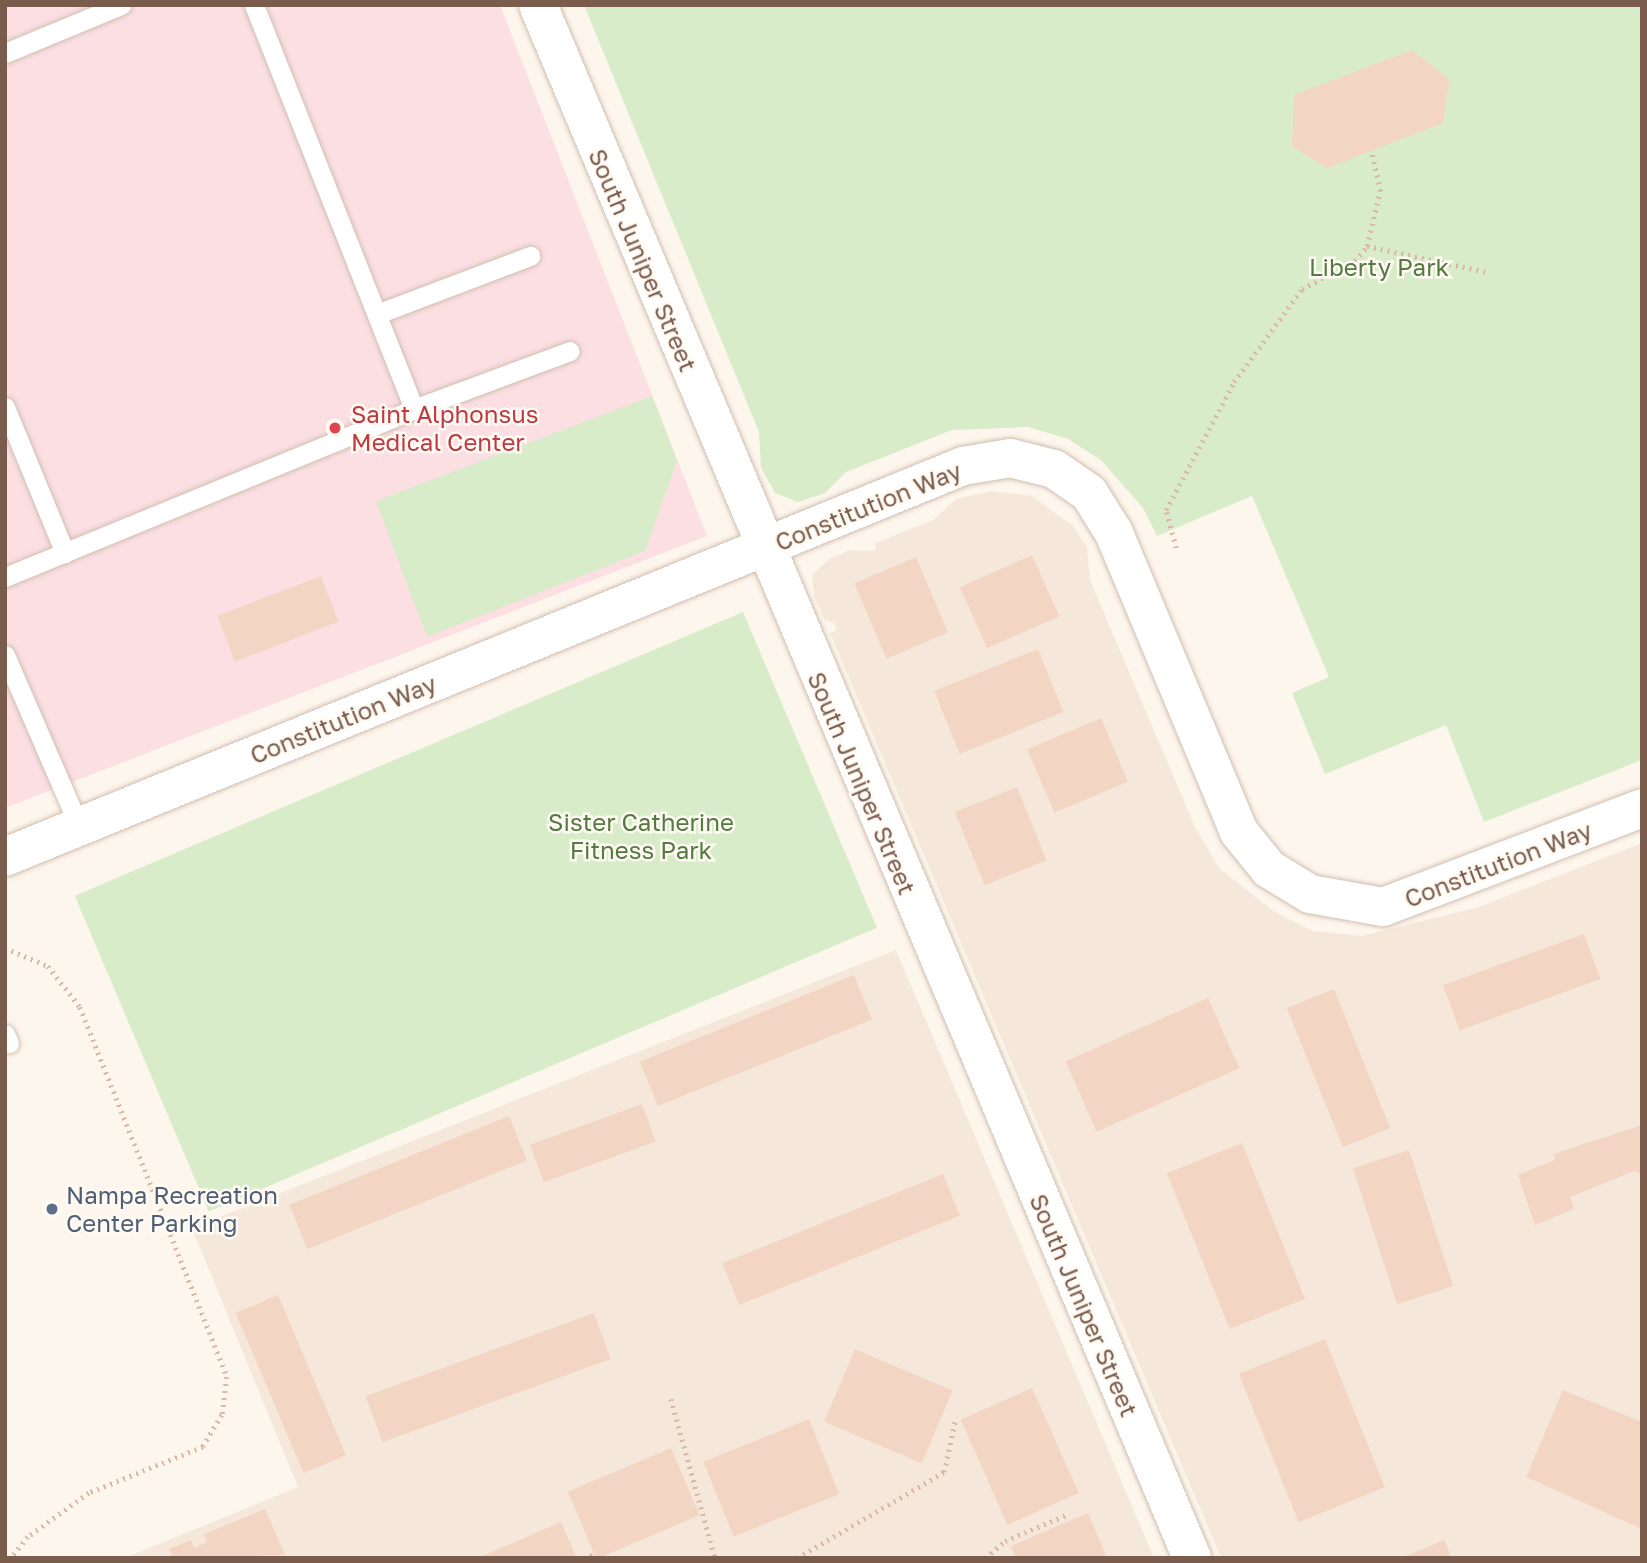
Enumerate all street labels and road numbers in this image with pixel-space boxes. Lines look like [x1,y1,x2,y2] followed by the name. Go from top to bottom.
[583,144,703,376] street label: South Juniper Street
[771,456,965,556] street label: Constitution Way
[802,667,922,899] street label: South Juniper Street
[246,669,440,769] street label: Constitution Way
[1400,815,1596,913] street label: Constitution Way
[1024,1189,1144,1421] street label: South Juniper Street

